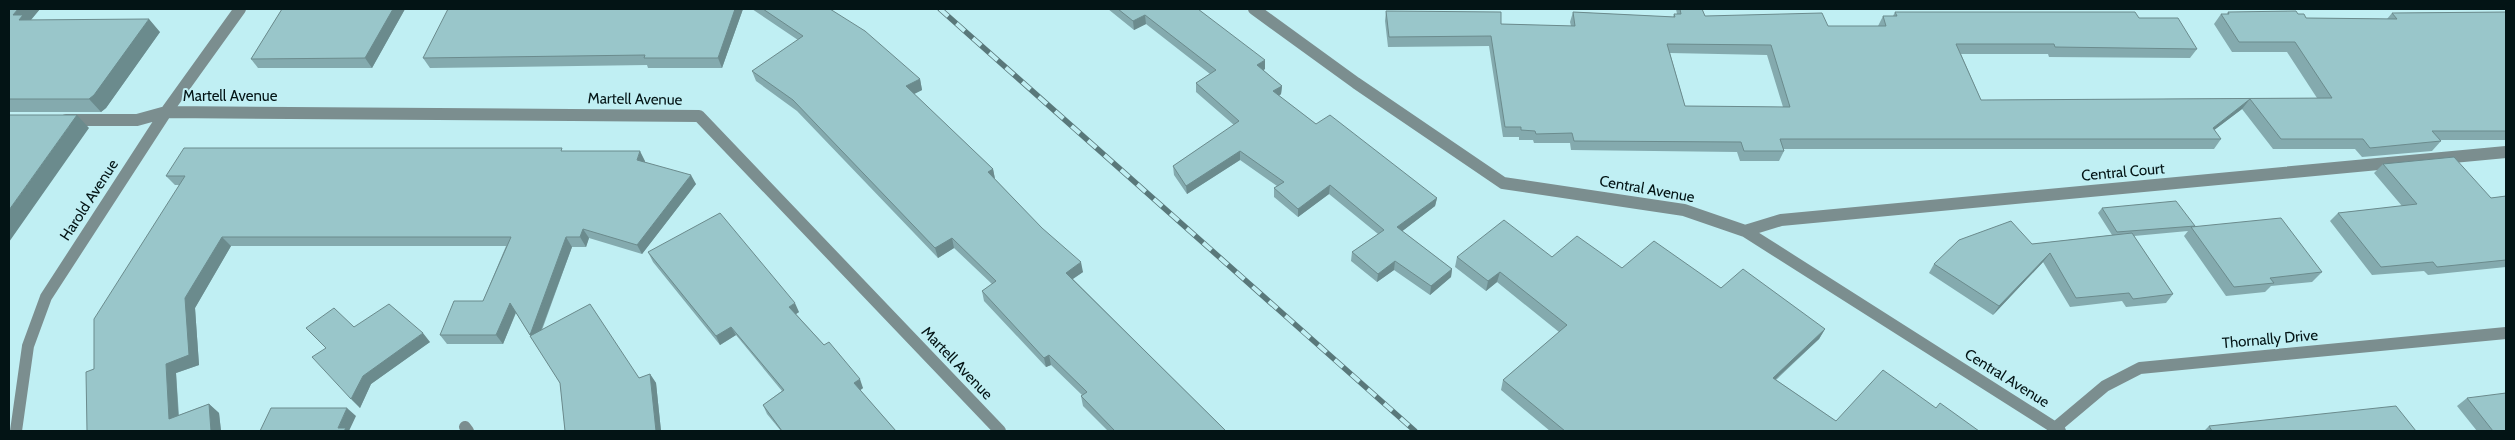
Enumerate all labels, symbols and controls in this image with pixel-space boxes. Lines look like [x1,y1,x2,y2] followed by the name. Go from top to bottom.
[183,87,278,105] street label: Martell Avenue
[587,89,683,109] street label: Martell Avenue
[56,156,122,244] street label: Harold Avenue
[2081,159,2165,185] street label: Central Court
[1598,172,1696,206] street label: Central Avenue
[918,323,997,404] street label: Martell Avenue
[2221,326,2319,352] street label: Thornally Drive
[1961,345,2053,411] street label: Central Avenue

